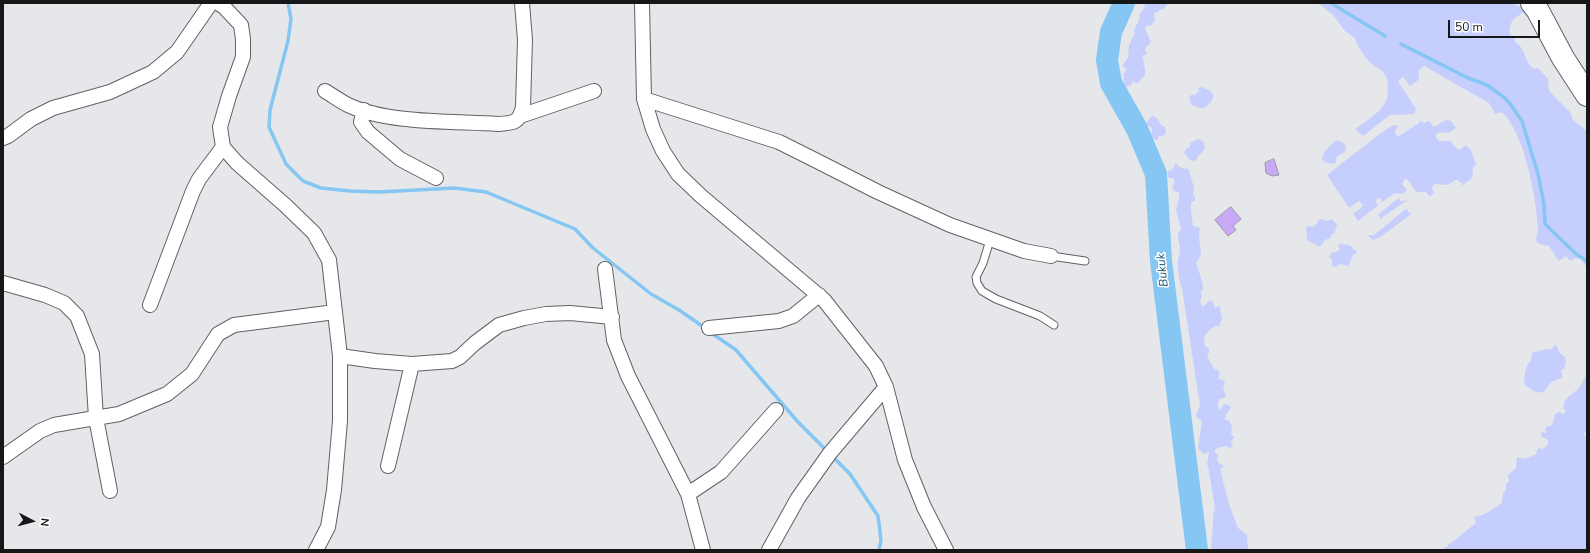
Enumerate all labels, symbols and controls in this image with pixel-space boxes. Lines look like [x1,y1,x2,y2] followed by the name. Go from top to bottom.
[1450,12,1542,38] scale bar
[1455,19,1483,35] text: 50 m
[1154,253,1172,287] water label: Bukuk
[12,501,52,541] north arrow
[37,517,52,527] text: N

